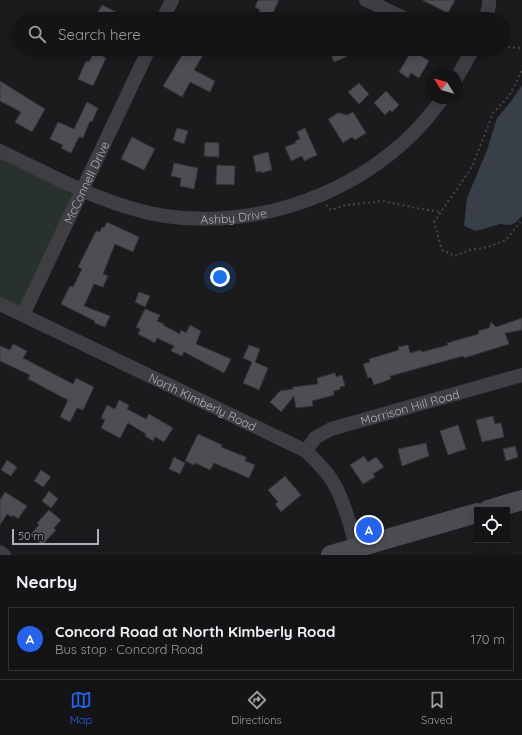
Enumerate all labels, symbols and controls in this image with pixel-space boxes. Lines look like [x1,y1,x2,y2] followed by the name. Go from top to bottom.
[12,12,510,56] search box
[26,23,48,45] icon: search
[58,25,141,44] text: Search here
[426,68,462,104] north arrow
[60,138,112,226] street label: McConnell Drive
[201,205,268,226] street label: Ashby Drive
[210,267,230,287] your location
[147,369,259,434] street label: North Kimberly Road
[359,386,461,428] street label: Morrison Hill Road
[474,507,510,543] map controls
[474,507,510,543] button: locate
[356,515,382,545] pin: A
[12,527,99,546] scale bar
[18,529,44,543] text: 50 m
[16,571,77,592] text: Nearby
[55,622,335,641] text: Concord Road at North Kimberly Road
[26,631,34,647] text: A
[470,631,505,647] text: 170 m
[55,641,203,657] text: Bus stop · Concord Road
[70,689,92,727] tab: Map
[231,689,282,727] tab: Directions
[421,689,452,727] tab: Saved

